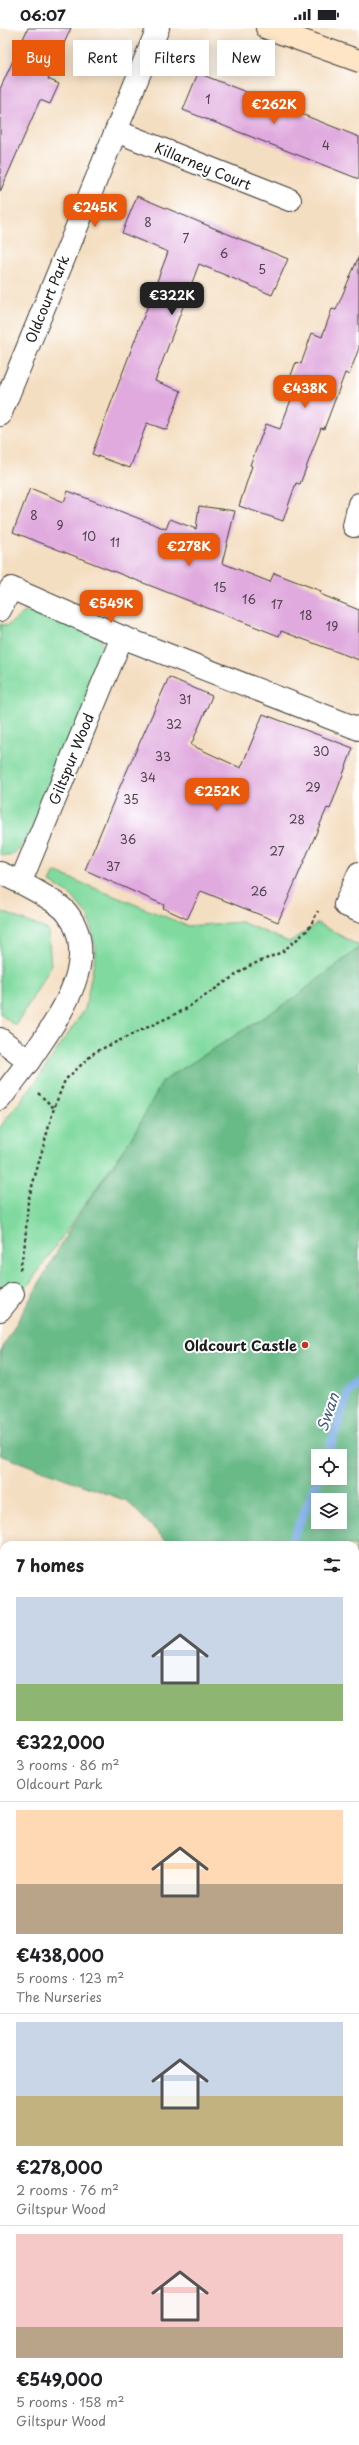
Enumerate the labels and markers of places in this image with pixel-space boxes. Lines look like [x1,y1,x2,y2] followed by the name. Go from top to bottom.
[246,91,302,125] pin: €262K
[67,194,123,228] pin: €245K
[144,282,200,316] pin: €322K
[277,375,333,409] pin: €438K
[161,533,217,567] pin: €278K
[83,590,139,624] pin: €549K
[189,778,245,812] pin: €252K
[184,1335,297,1356] place label: Oldcourt Castle
[300,1340,310,1350] marker: Oldcourt Castle

